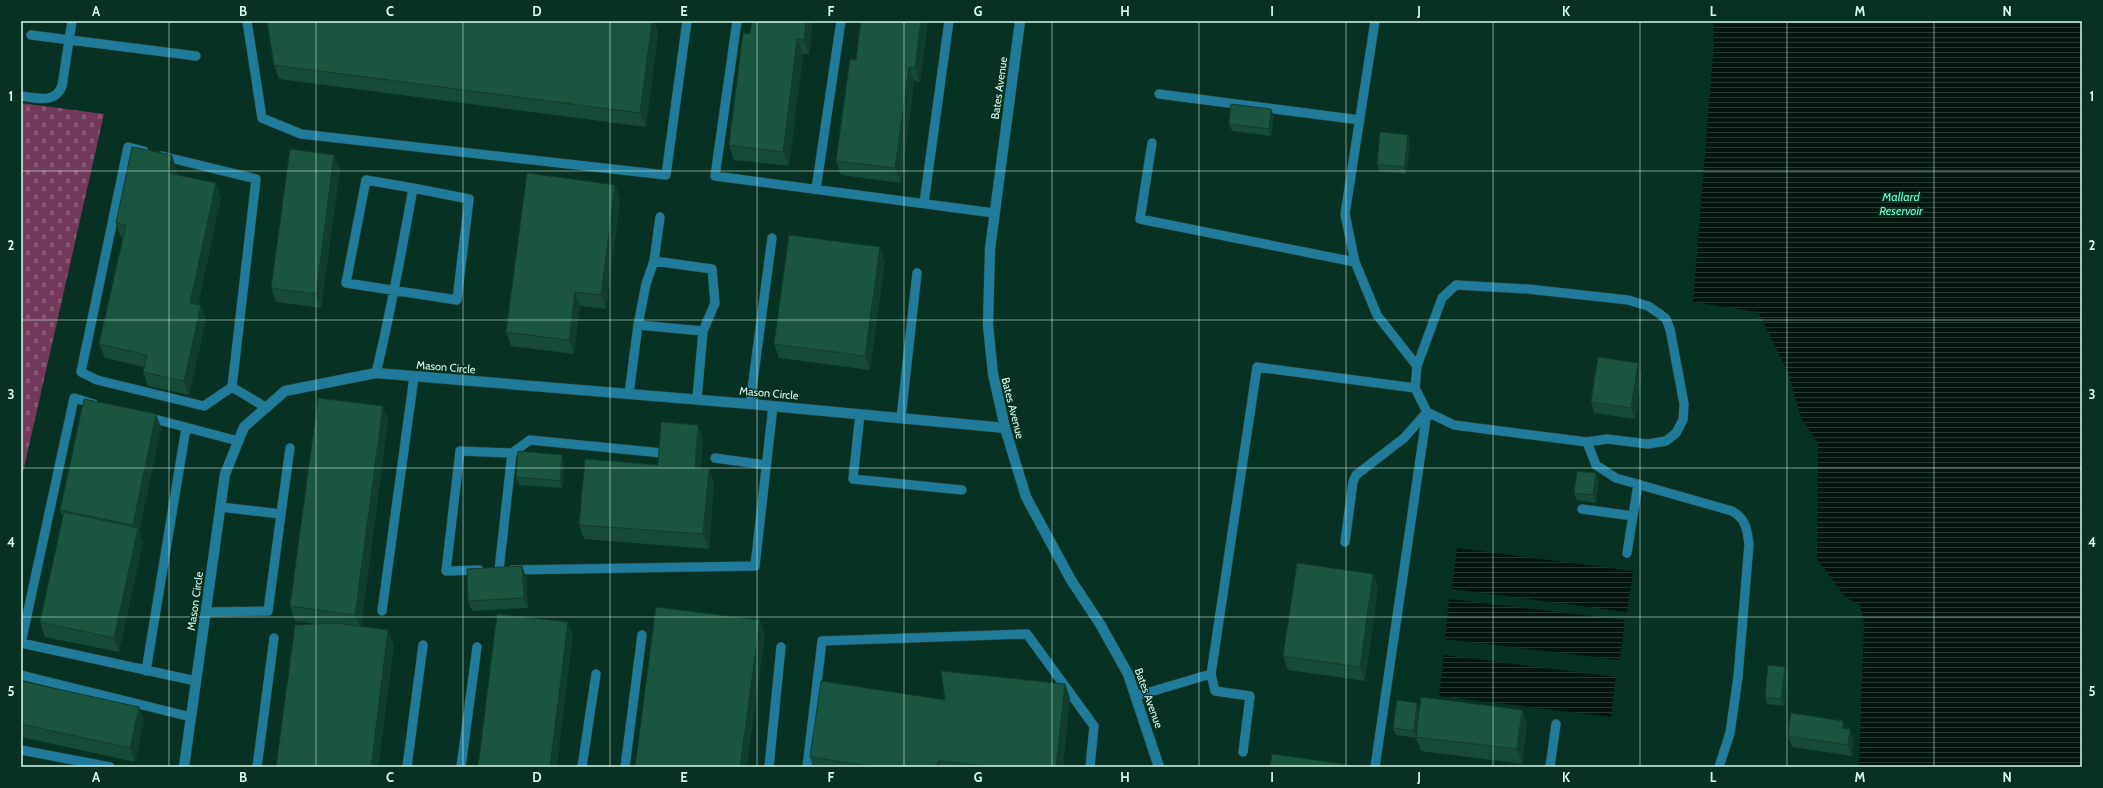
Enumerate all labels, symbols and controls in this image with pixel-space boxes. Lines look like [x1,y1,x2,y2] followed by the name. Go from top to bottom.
[92,3,101,19] text: A
[239,3,247,19] text: B
[386,3,394,19] text: C
[532,3,542,19] text: D
[680,3,688,19] text: E
[828,3,835,19] text: F
[974,3,983,19] text: G
[1120,3,1130,19] text: H
[1270,3,1274,19] text: I
[1416,3,1421,19] text: J
[1562,3,1571,19] text: K
[1710,3,1717,19] text: L
[1855,3,1866,19] text: M
[2002,3,2012,19] text: N
[988,56,1010,120] street label: Bates Avenue
[9,88,13,104] text: 1
[2090,88,2094,104] text: 1
[1879,189,1924,218] water label: Mallard Reservoir
[8,237,15,253] text: 2
[2089,237,2096,253] text: 2
[416,357,477,377] street label: Mason Circle
[999,376,1027,441] street label: Bates Avenue
[739,383,800,403] street label: Mason Circle
[7,386,15,402] text: 3
[2088,386,2096,402] text: 3
[7,534,15,550] text: 4
[2088,534,2096,550] text: 4
[184,570,206,631] street label: Mason Circle
[1132,666,1166,730] street label: Bates Avenue
[8,683,15,699] text: 5
[2089,683,2096,699] text: 5
[92,769,101,785] text: A
[239,769,247,785] text: B
[386,769,394,785] text: C
[532,769,542,785] text: D
[680,769,688,785] text: E
[828,769,835,785] text: F
[974,769,983,785] text: G
[1120,769,1130,785] text: H
[1270,769,1274,785] text: I
[1416,769,1421,785] text: J
[1562,769,1571,785] text: K
[1710,769,1717,785] text: L
[1855,769,1866,785] text: M
[2002,769,2012,785] text: N

